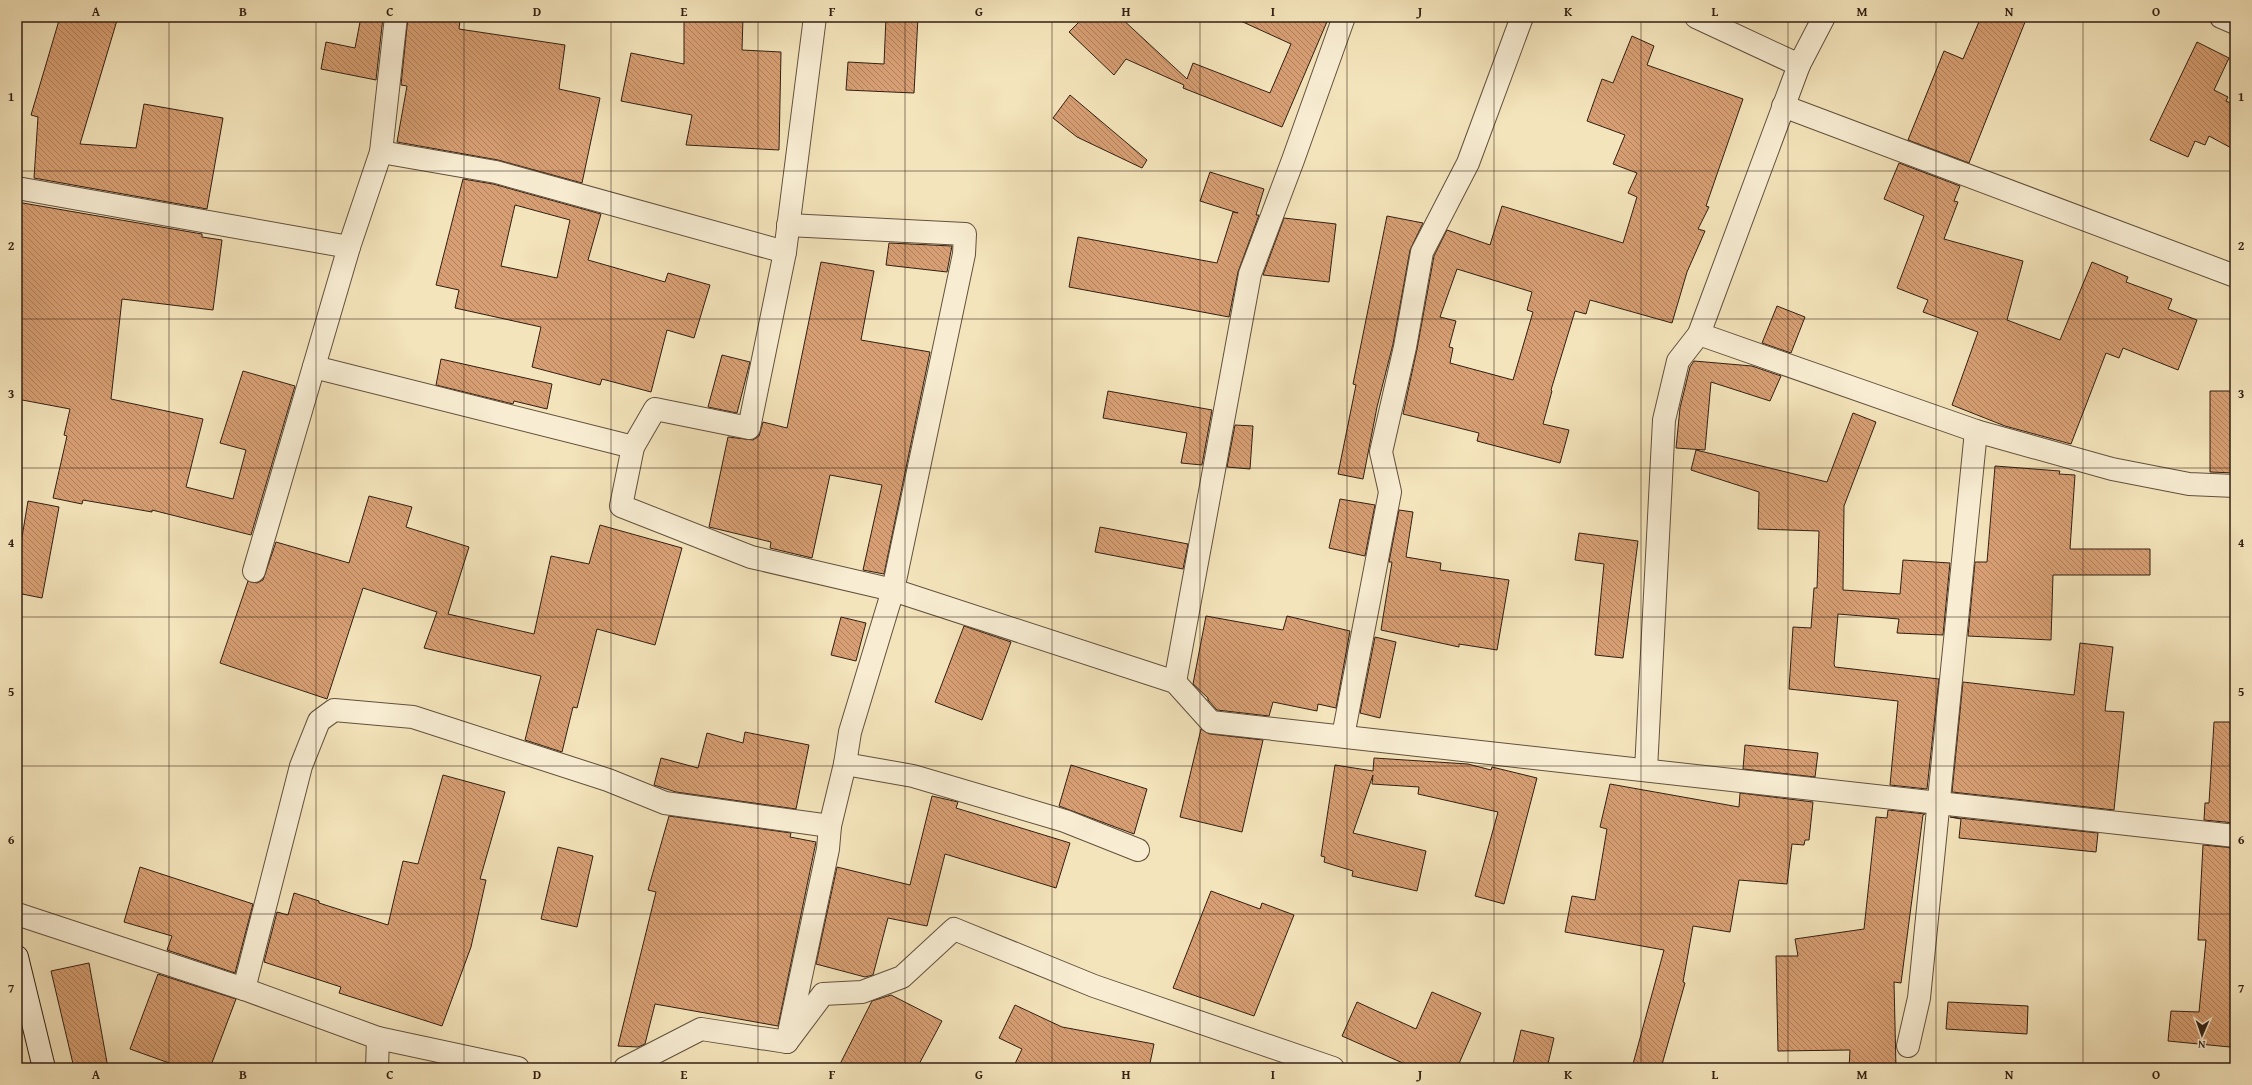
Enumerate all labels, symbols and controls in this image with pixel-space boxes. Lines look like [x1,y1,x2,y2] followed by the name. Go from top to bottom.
[92,2,101,21] text: A
[239,2,247,21] text: B
[386,2,394,21] text: C
[533,2,541,21] text: D
[681,2,688,21] text: E
[829,2,836,21] text: F
[975,2,983,21] text: G
[1121,2,1131,21] text: H
[1271,2,1275,21] text: I
[1416,2,1423,21] text: J
[1564,2,1573,21] text: K
[1712,2,1719,21] text: L
[1856,2,1868,21] text: M
[2005,2,2014,21] text: N
[2152,2,2160,21] text: O
[8,87,14,106] text: 1
[2238,87,2244,106] text: 1
[8,236,15,255] text: 2
[2238,236,2245,255] text: 2
[8,384,14,403] text: 3
[2238,384,2244,403] text: 3
[8,533,15,552] text: 4
[2238,533,2245,552] text: 4
[8,682,15,701] text: 5
[2238,682,2245,701] text: 5
[8,830,15,849] text: 6
[2238,830,2245,849] text: 6
[8,979,15,998] text: 7
[2238,979,2245,998] text: 7
[2182,1015,2222,1055] north arrow
[2197,1037,2206,1053] text: N
[92,1065,101,1084] text: A
[239,1065,247,1084] text: B
[386,1065,394,1084] text: C
[533,1065,541,1084] text: D
[681,1065,688,1084] text: E
[829,1065,836,1084] text: F
[975,1065,983,1084] text: G
[1121,1065,1131,1084] text: H
[1271,1065,1275,1084] text: I
[1416,1065,1423,1084] text: J
[1564,1065,1573,1084] text: K
[1712,1065,1719,1084] text: L
[1856,1065,1868,1084] text: M
[2005,1065,2014,1084] text: N
[2152,1065,2160,1084] text: O

